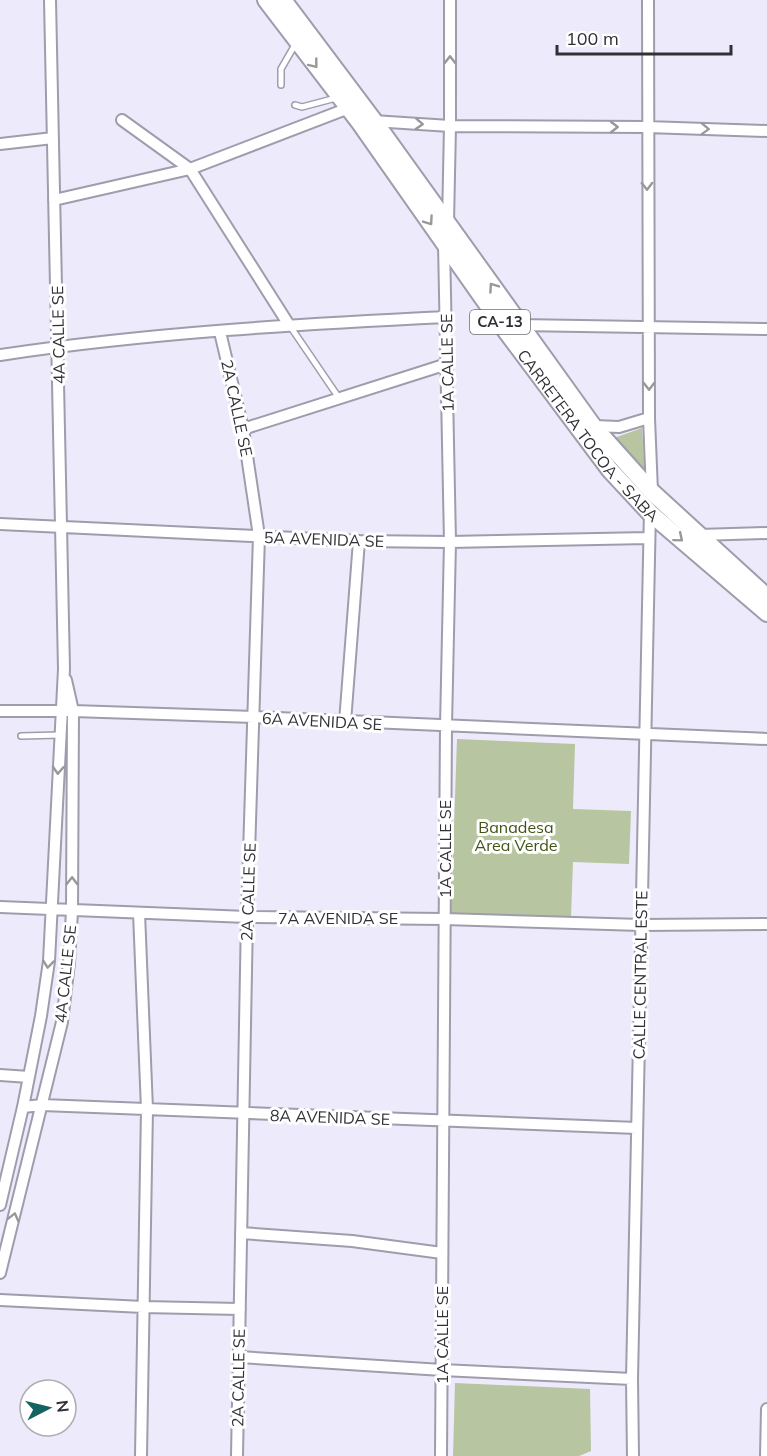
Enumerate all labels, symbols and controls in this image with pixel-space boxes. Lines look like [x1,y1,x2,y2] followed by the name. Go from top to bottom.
[557,18,731,56] scale bar
[566,27,619,50] text: 100 m
[444,55,456,64] one-way arrow
[307,57,318,68] one-way arrow
[414,117,423,130] one-way arrow
[609,121,618,133] one-way arrow
[701,123,710,136] one-way arrow
[641,181,653,190] one-way arrow
[422,214,433,225] one-way arrow
[489,283,500,294] one-way arrow
[47,286,69,384] street label: 4A CALLE SE
[470,310,530,334] road number: CA-13
[436,314,458,412] street label: 1A CALLE SE
[513,345,663,526] street label: CARRETERA TOCOA - SABA
[217,358,257,458] street label: 2A CALLE SE
[643,381,655,390] one-way arrow
[264,527,384,551] street label: 5A AVENIDA SE
[672,530,683,541] one-way arrow
[261,708,383,734] street label: 6A AVENIDA SE
[52,765,64,774] one-way arrow
[435,800,455,898] street label: 1A CALLE SE
[475,817,557,855] park label: Banadesa Area Verde
[236,843,260,941] street label: 2A CALLE SE
[66,876,78,885] one-way arrow
[629,890,651,1060] street label: CALLE CENTRAL ESTE
[278,908,398,928] street label: 7A AVENIDA SE
[50,924,80,1024] street label: 4A CALLE SE
[42,960,55,969] one-way arrow
[270,1105,390,1129] street label: 8A AVENIDA SE
[7,1212,20,1222] one-way arrow
[432,1286,452,1384] street label: 1A CALLE SE
[227,1329,249,1427] street label: 2A CALLE SE
[18,1378,78,1438] north arrow
[52,1399,74,1413] text: N

